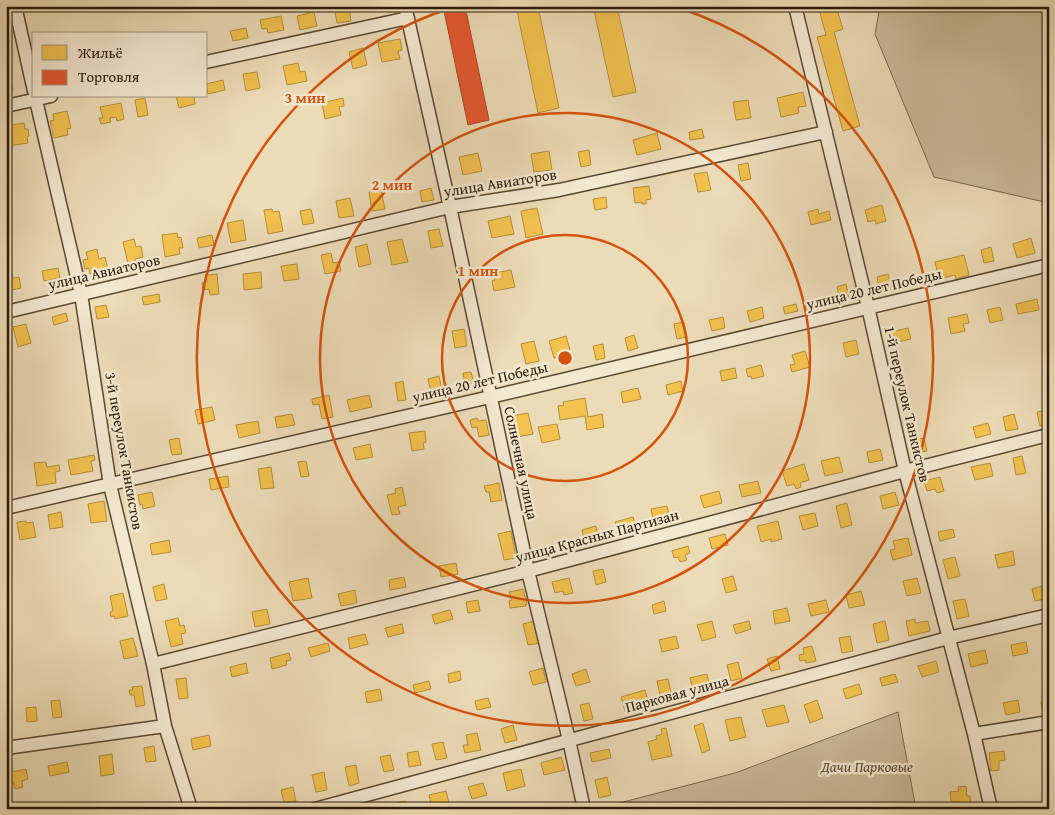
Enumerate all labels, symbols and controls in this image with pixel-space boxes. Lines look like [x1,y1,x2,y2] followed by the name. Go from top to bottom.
[32,32,208,98] legend
[77,42,123,63] text: Жильё
[78,66,140,87] text: Торговля
[285,87,326,108] text: 3 мин
[441,163,558,202] street label: улица Авиаторов
[372,174,413,195] text: 2 мин
[45,248,162,295] street label: улица Авиаторов
[458,260,499,281] text: 1 мин
[803,263,944,314] street label: улица 20 лет Победы
[879,324,936,484] street label: 1-й переулок Танкистов
[556,349,574,367] centre of rings
[409,356,550,407] street label: улица 20 лет Победы
[100,370,149,531] street label: 3-й переулок Танкистов
[499,404,544,522] street label: Солнечная улица
[512,503,681,568] street label: улица Красных Партизан
[623,669,732,717] street label: Парковая улица
[820,756,913,777] park label: Дачи Парковые

